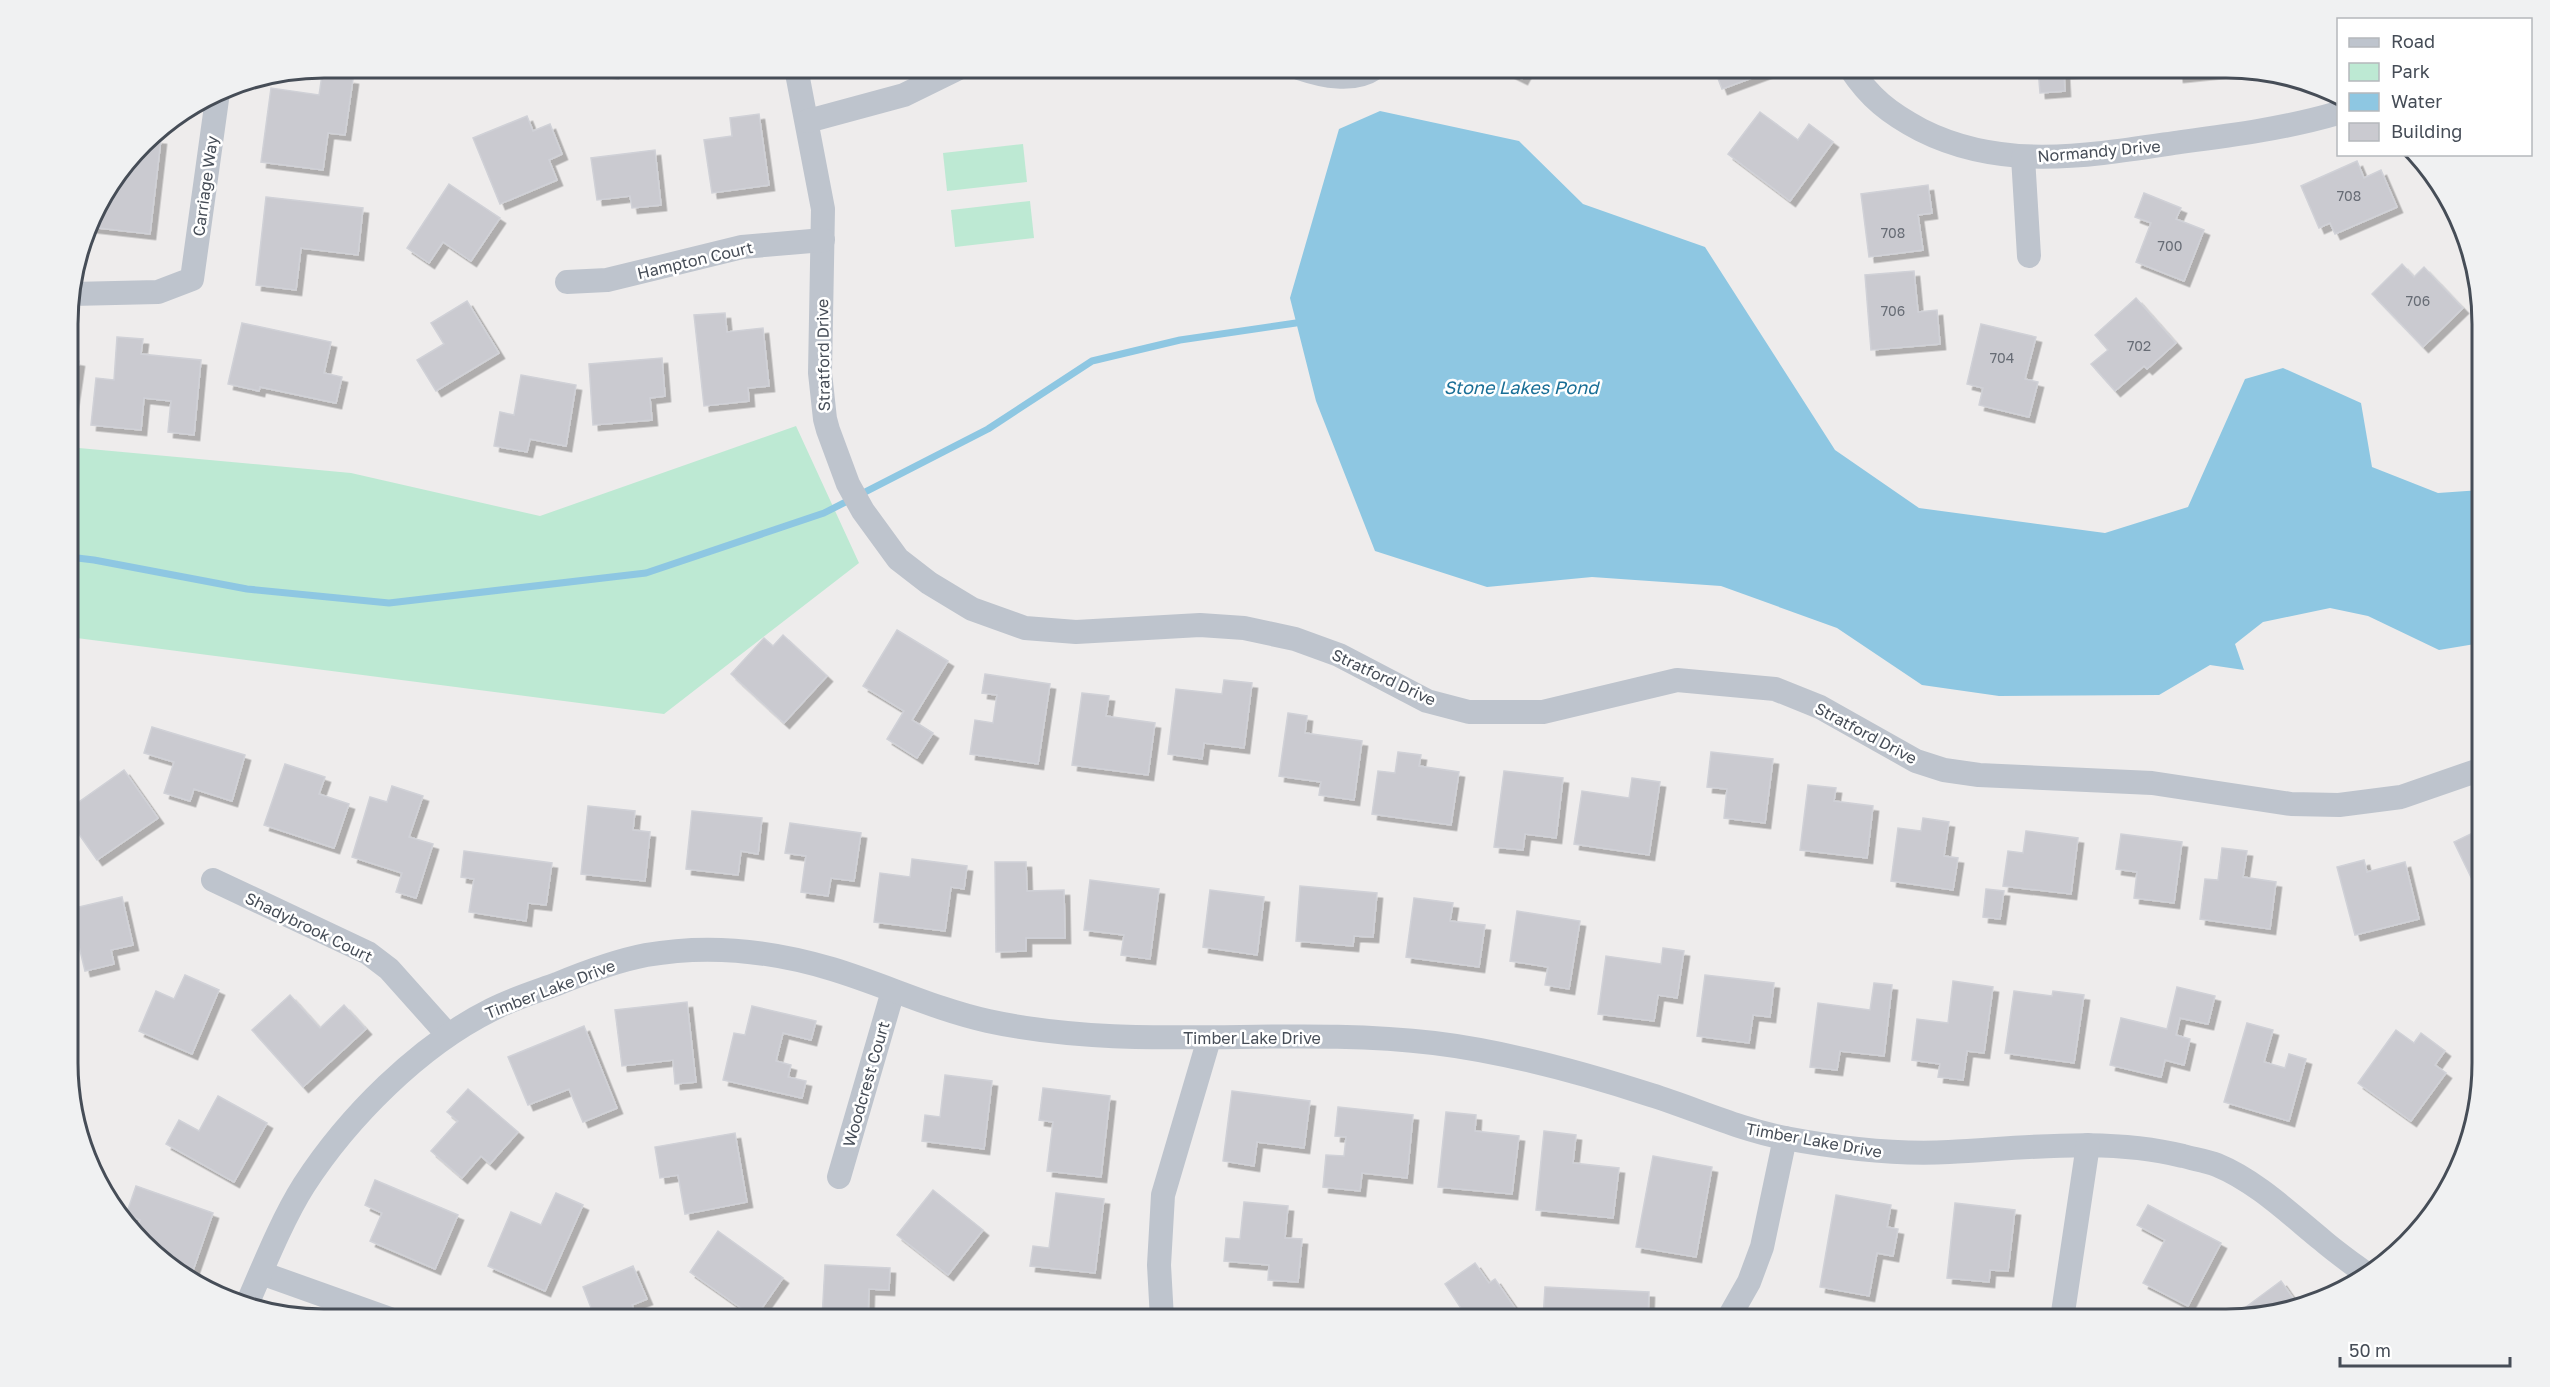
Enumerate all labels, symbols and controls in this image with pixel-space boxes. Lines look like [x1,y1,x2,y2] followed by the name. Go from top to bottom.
[2337,18,2532,156] legend
[2391,30,2435,52] text: Road
[2391,60,2430,82] text: Park
[2391,90,2442,112] text: Water
[2391,120,2462,142] text: Building
[188,134,222,238] street label: Carriage Way
[2037,136,2161,166] street label: Normandy Drive
[2337,187,2361,204] house number: 708
[1881,224,1905,241] house number: 708
[635,237,755,283] street label: Hampton Court
[2158,237,2182,254] house number: 700
[2406,292,2430,309] house number: 706
[812,299,834,411] street label: Stratford Drive
[1881,302,1905,319] house number: 706
[2127,337,2151,354] house number: 702
[1990,349,2014,366] house number: 704
[1444,376,1600,398] water label: Stone Lakes Pond
[1329,644,1439,710] street label: Stratford Drive
[1812,698,1920,768] street label: Stratford Drive
[242,888,376,966] street label: Shadybrook Court
[482,955,618,1023] street label: Timber Lake Drive
[838,1019,894,1149] street label: Woodcrest Court
[1183,1028,1321,1048] street label: Timber Lake Drive
[1744,1118,1884,1162] street label: Timber Lake Drive
[2340,1330,2510,1368] scale bar
[2349,1339,2391,1361] text: 50 m

